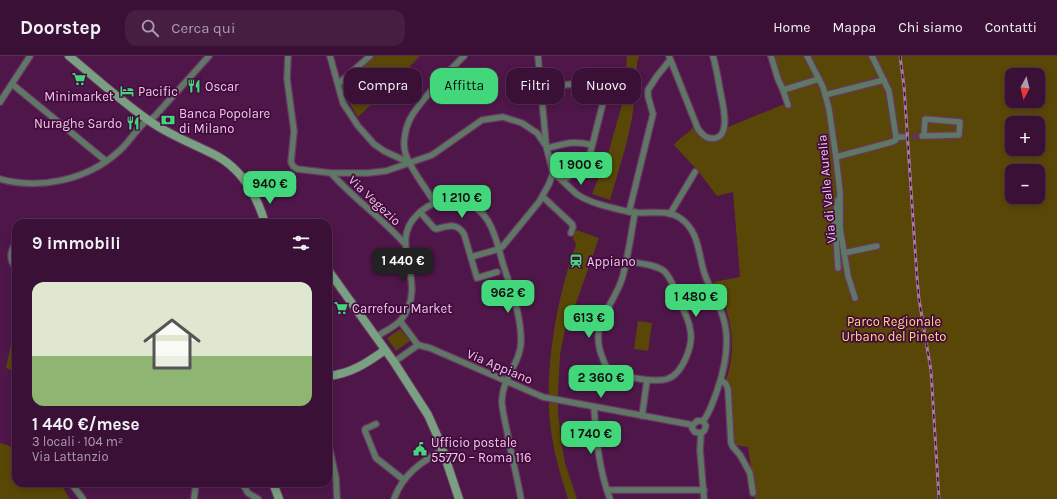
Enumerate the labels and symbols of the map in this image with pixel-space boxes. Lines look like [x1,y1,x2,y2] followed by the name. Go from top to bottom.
[1005,68,1045,108] north arrow
[71,71,87,87] supermarket icon: Minimarket
[186,78,202,94] restaurant icon: Oscar
[205,79,239,94] place label: Oscar
[119,83,135,99] hotel icon: Pacific
[138,84,178,99] place label: Pacific
[44,89,114,104] place label: Minimarket
[179,106,271,136] place label: Banca Popolare di Milano
[160,112,176,128] bank icon: Banca Popolare di Milano
[125,115,141,131] restaurant icon: Nuraghe Sardo
[34,116,122,131] place label: Nuraghe Sardo
[814,134,839,244] street label: Via di Valle Aurelia
[544,152,618,186] pin: 1 900 €
[242,171,298,205] pin: 940 €
[345,172,404,228] street label: Via Vegezio
[425,185,499,219] pin: 1 210 €
[366,248,440,282] pin: 1 440 €
[568,253,584,269] station icon: Appiano
[587,254,636,269] place label: Appiano
[480,280,536,314] pin: 962 €
[659,284,733,318] pin: 1 480 €
[333,300,349,316] supermarket icon: Carrefour Market
[352,301,452,316] place label: Carrefour Market
[561,305,617,339] pin: 613 €
[842,314,946,344] park label: Parco Regionale Urbano del Pineto
[465,346,535,387] street label: Via Appiano
[564,365,638,399] pin: 2 360 €
[554,421,628,455] pin: 1 740 €
[431,435,531,465] place label: Ufficio postale 55770 – Roma 116
[412,441,428,457] public building icon: Ufficio postale 55770 – Roma 116

